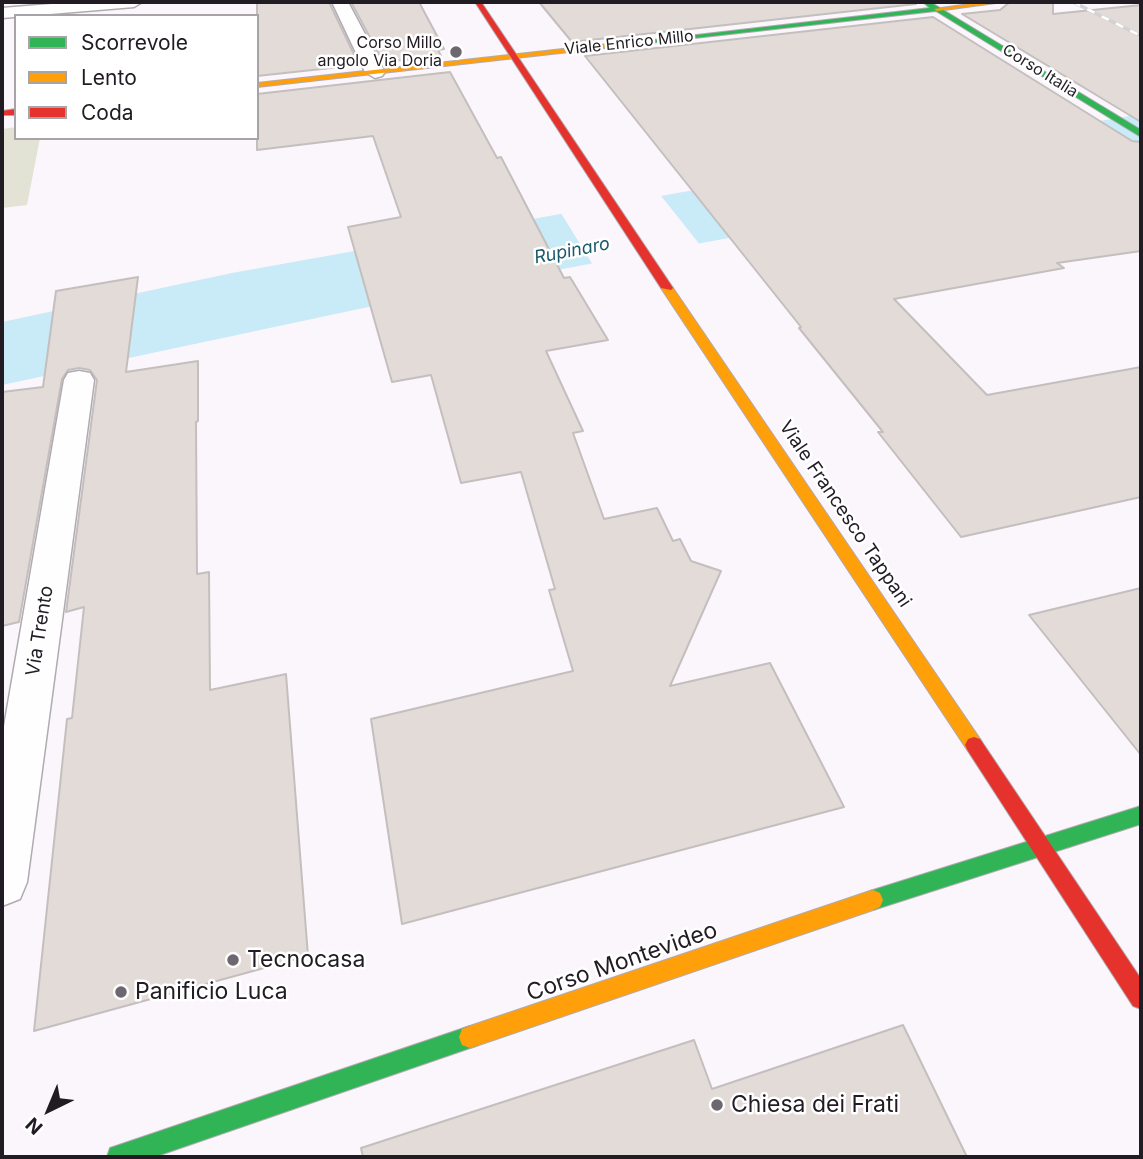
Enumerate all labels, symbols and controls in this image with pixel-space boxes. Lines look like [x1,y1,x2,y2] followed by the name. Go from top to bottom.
[14,14,259,140] legend
[563,27,695,59] street label: Viale Enrico Millo
[81,30,188,55] text: Scorrevole
[318,33,442,71] place label: Corso Millo angolo Via Doria
[999,40,1081,102] street label: Corso Italia
[448,44,464,60] marker: Corso Millo angolo Via Doria
[81,65,137,90] text: Lento
[81,100,134,125] text: Coda
[532,233,612,269] water label: Rupinaro
[774,416,916,612] street label: Viale Francesco Tappani
[22,584,58,678] street label: Via Trento
[523,916,721,1008] street label: Corso Montevideo
[247,946,365,974] place label: Tecnocasa
[225,952,241,968] marker: Tecnocasa
[135,978,288,1006] place label: Panificio Luca
[113,984,129,1000] marker: Panificio Luca
[14,1075,84,1145] north arrow
[731,1091,899,1119] place label: Chiesa dei Frati
[709,1097,725,1113] marker: Chiesa dei Frati
[21,1112,47,1139] text: N

